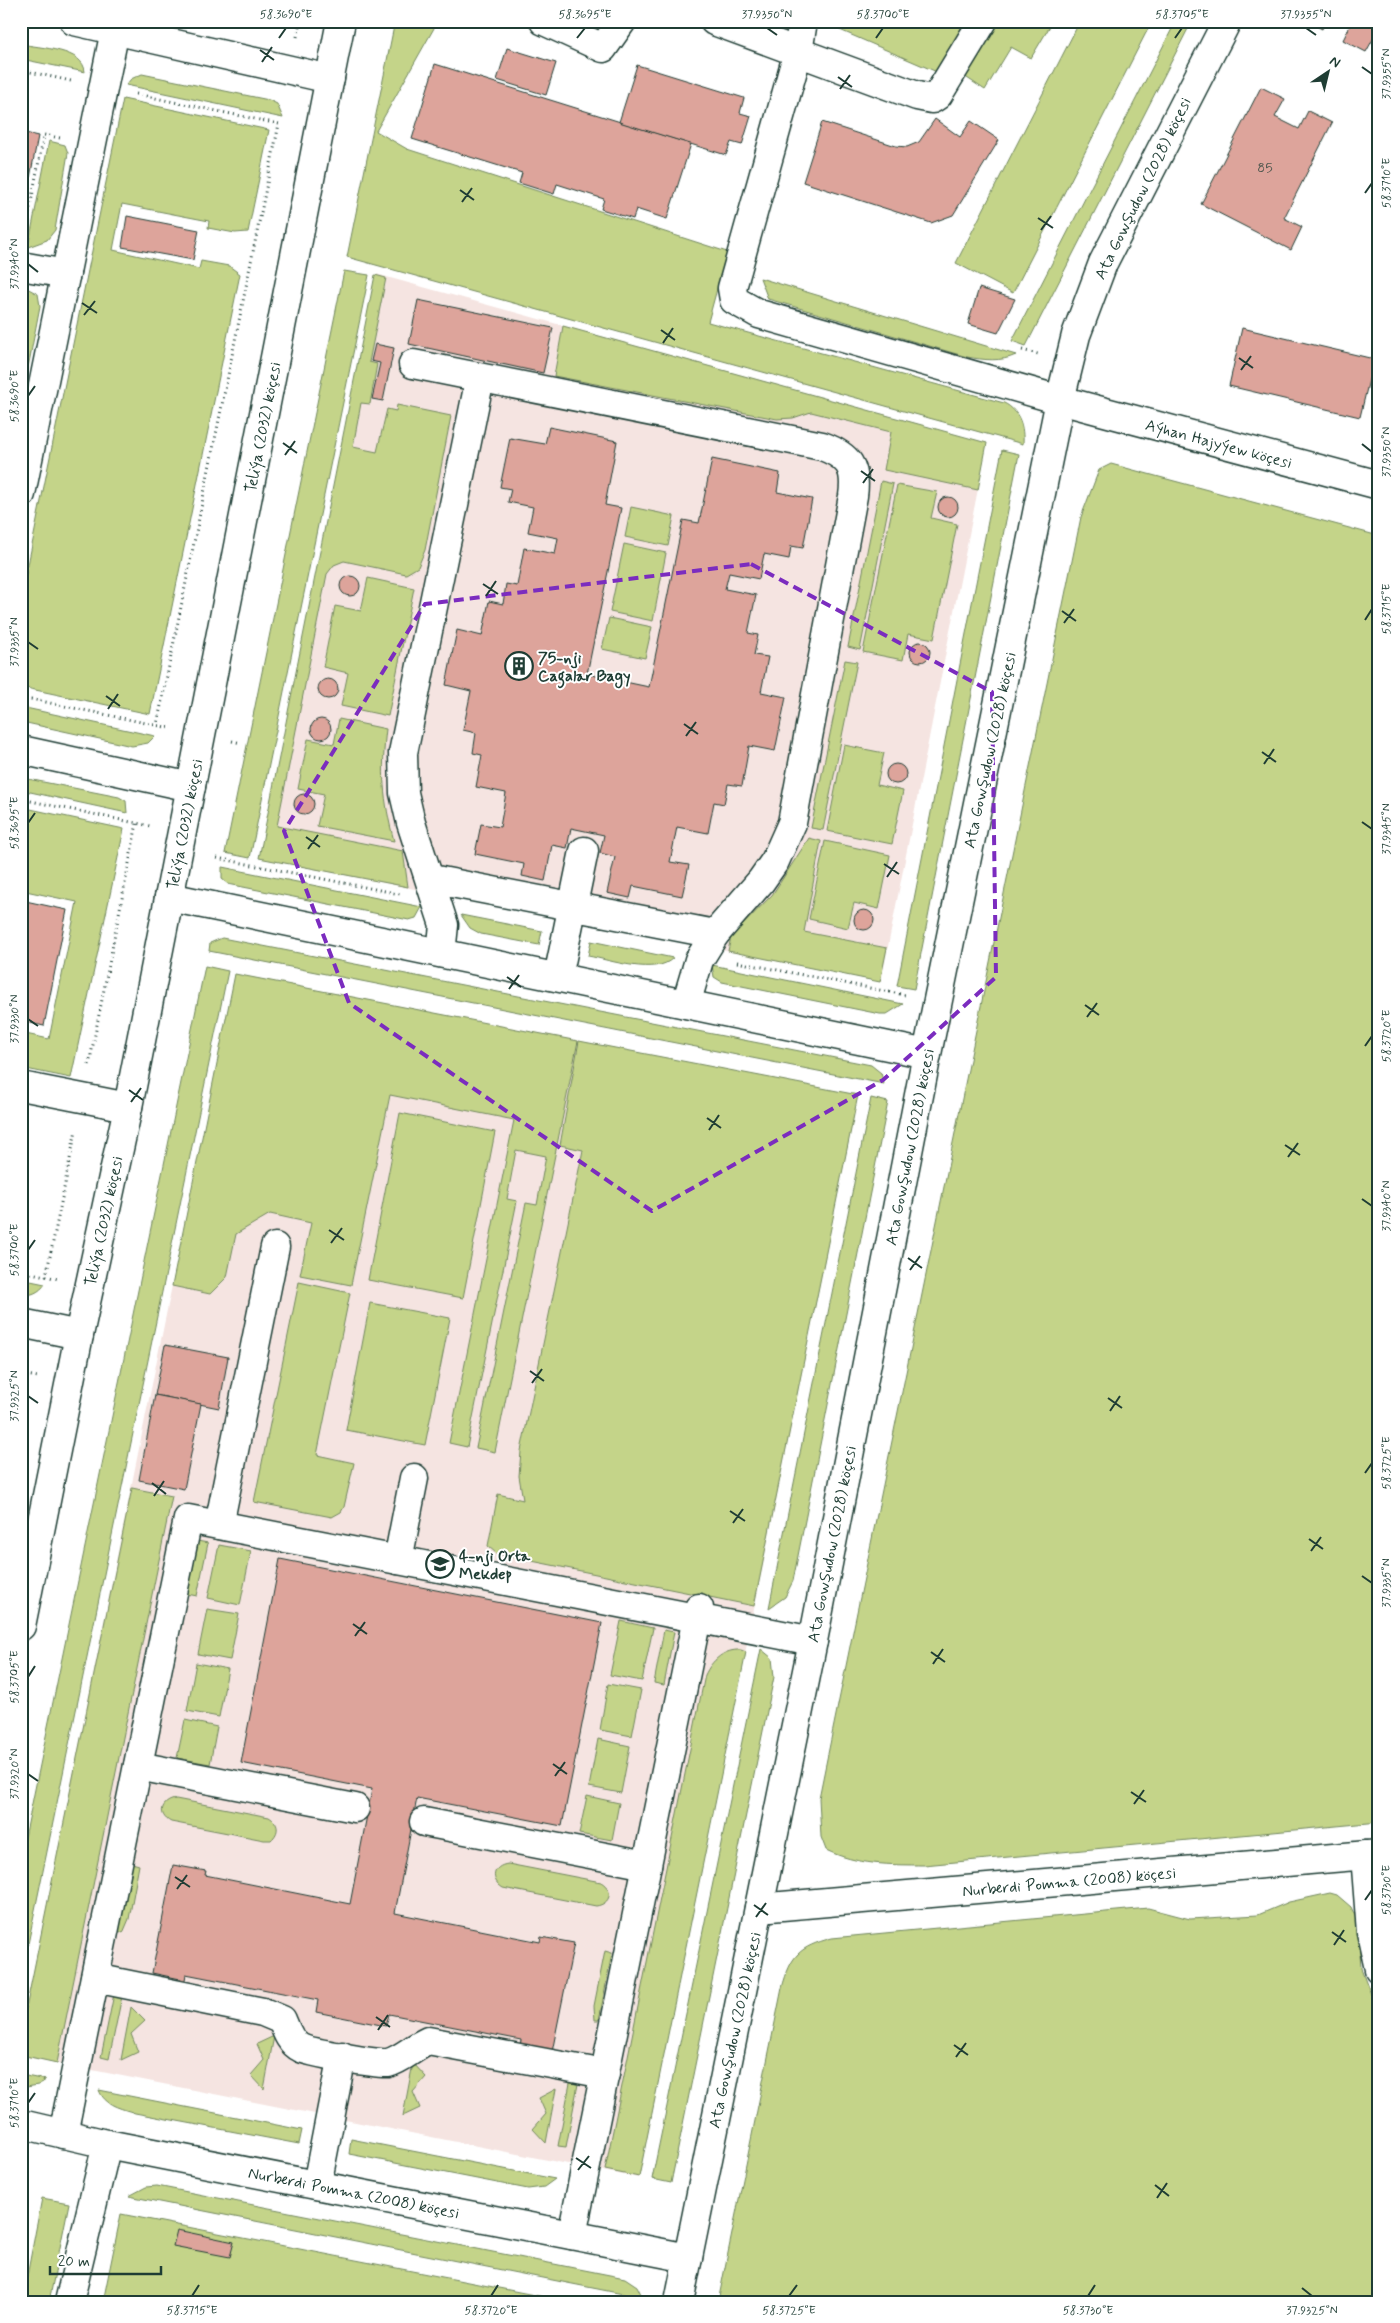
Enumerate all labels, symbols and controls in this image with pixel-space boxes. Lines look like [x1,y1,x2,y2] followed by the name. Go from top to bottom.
[260,7,312,23] text: 58.3690°E
[558,7,612,23] text: 58.3695°E
[742,7,792,23] text: 37.9350°N
[856,7,910,23] text: 58.3700°E
[1155,7,1209,23] text: 58.3705°E
[1280,7,1332,23] text: 37.9355°N
[1302,48,1352,98] north arrow
[1379,48,1395,100] text: 37.9355°N
[1326,52,1344,72] text: N
[1090,94,1197,283] street label: Ata Gowşudow (2028) köçesi
[1379,158,1395,208] text: 58.3710°E
[1257,159,1273,177] house number: 85
[7,238,23,290] text: 37.9340°N
[241,360,286,494] street label: Teliýa (2032) köçesi
[7,370,23,422] text: 58.3690°E
[1143,415,1294,474] street label: Aýhan Hajyýew köçesi
[1379,427,1395,477] text: 37.9350°N
[1379,584,1395,635] text: 58.3715°E
[7,617,23,667] text: 37.9335°N
[538,648,631,689] place label: 75-nji Cagalar Bagy
[959,650,1022,850] street label: Ata Gowşudow (2028) köçesi
[504,651,534,681] building icon: 75-nji Cagalar Bagy
[163,757,208,891] street label: Teliýa (2032) köçesi
[7,796,23,850] text: 58.3695°E
[1379,803,1395,855] text: 37.9345°N
[7,995,23,1043] text: 37.9330°N
[1379,1010,1395,1062] text: 58.3720°E
[881,1047,940,1247] street label: Ata Gowşudow (2028) köçesi
[80,1154,129,1288] street label: Teliýa (2032) köçesi
[1379,1180,1395,1232] text: 37.9340°N
[7,1223,23,1277] text: 58.3700°E
[7,1370,23,1422] text: 37.9325°N
[1379,1436,1395,1490] text: 58.3725°E
[803,1444,862,1644] street label: Ata Gowşudow (2028) köçesi
[459,1546,531,1585] place label: 4-nji Orta Mekdep
[425,1549,455,1579] school or university icon: 4-nji Orta Mekdep
[1379,1558,1395,1608] text: 37.9335°N
[7,1650,23,1704] text: 58.3705°E
[7,1748,23,1800] text: 37.9320°N
[961,1863,1177,1902] street label: Nurberdi Pomma (2008) köçesi
[1379,1865,1395,1915] text: 58.3730°E
[704,1930,767,2130] street label: Ata Gowşudow (2028) köçesi
[7,2078,23,2128] text: 58.3710°E
[246,2163,461,2224] street label: Nurberdi Pomma (2008) köçesi
[50,2243,161,2275] scale bar
[58,2252,90,2272] text: 20 m
[167,2303,218,2319] text: 58.3715°E
[465,2303,517,2319] text: 58.3720°E
[762,2303,816,2319] text: 58.3725°E
[1063,2303,1113,2319] text: 58.3730°E
[1286,2303,1338,2319] text: 37.9325°N

